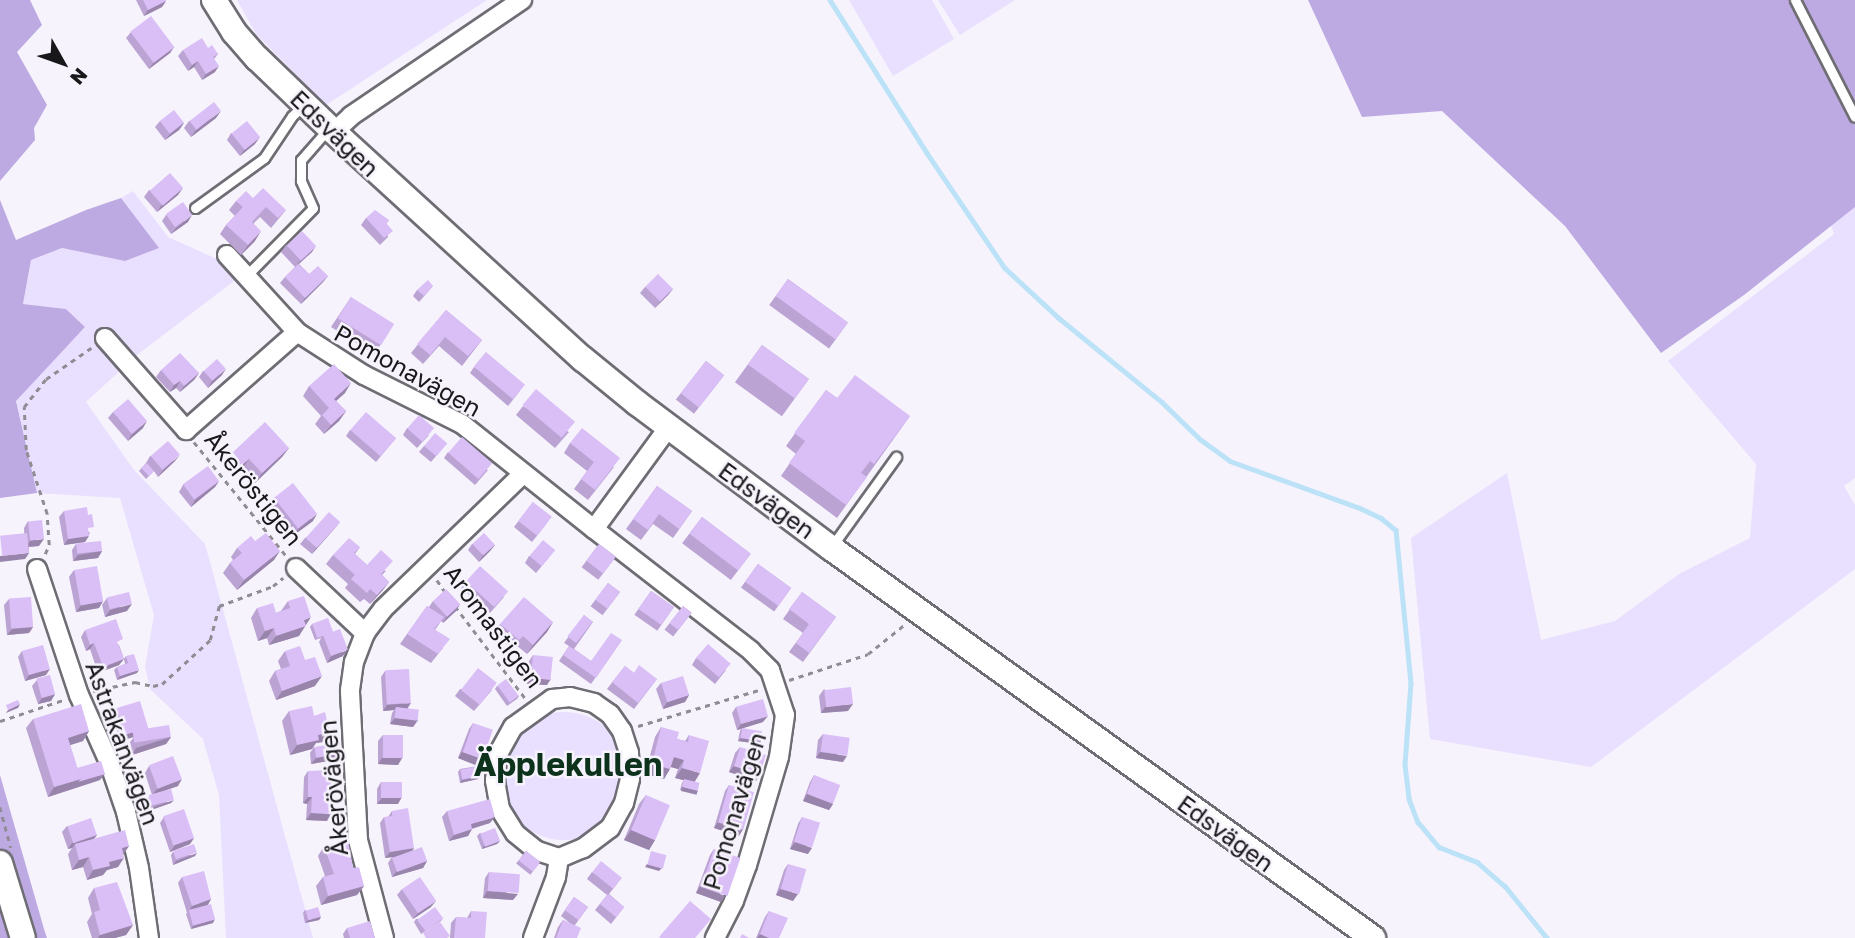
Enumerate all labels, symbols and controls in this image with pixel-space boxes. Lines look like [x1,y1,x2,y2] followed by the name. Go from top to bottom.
[28,28,98,98] north arrow
[66,64,93,90] text: N
[285,84,385,182] street label: Edsvägen
[330,318,486,422] street label: Pomonavägen
[199,425,309,551] street label: Åkeröstigen
[713,455,821,545] street label: Edsvägen
[438,559,550,693] street label: Aromastigen
[80,657,166,829] street label: Astrakanvägen
[313,719,353,857] street label: Åkerövägen
[696,729,772,893] street label: Pomonavägen
[474,745,662,783] district label: Äpplekullen
[1172,788,1280,878] street label: Edsvägen

